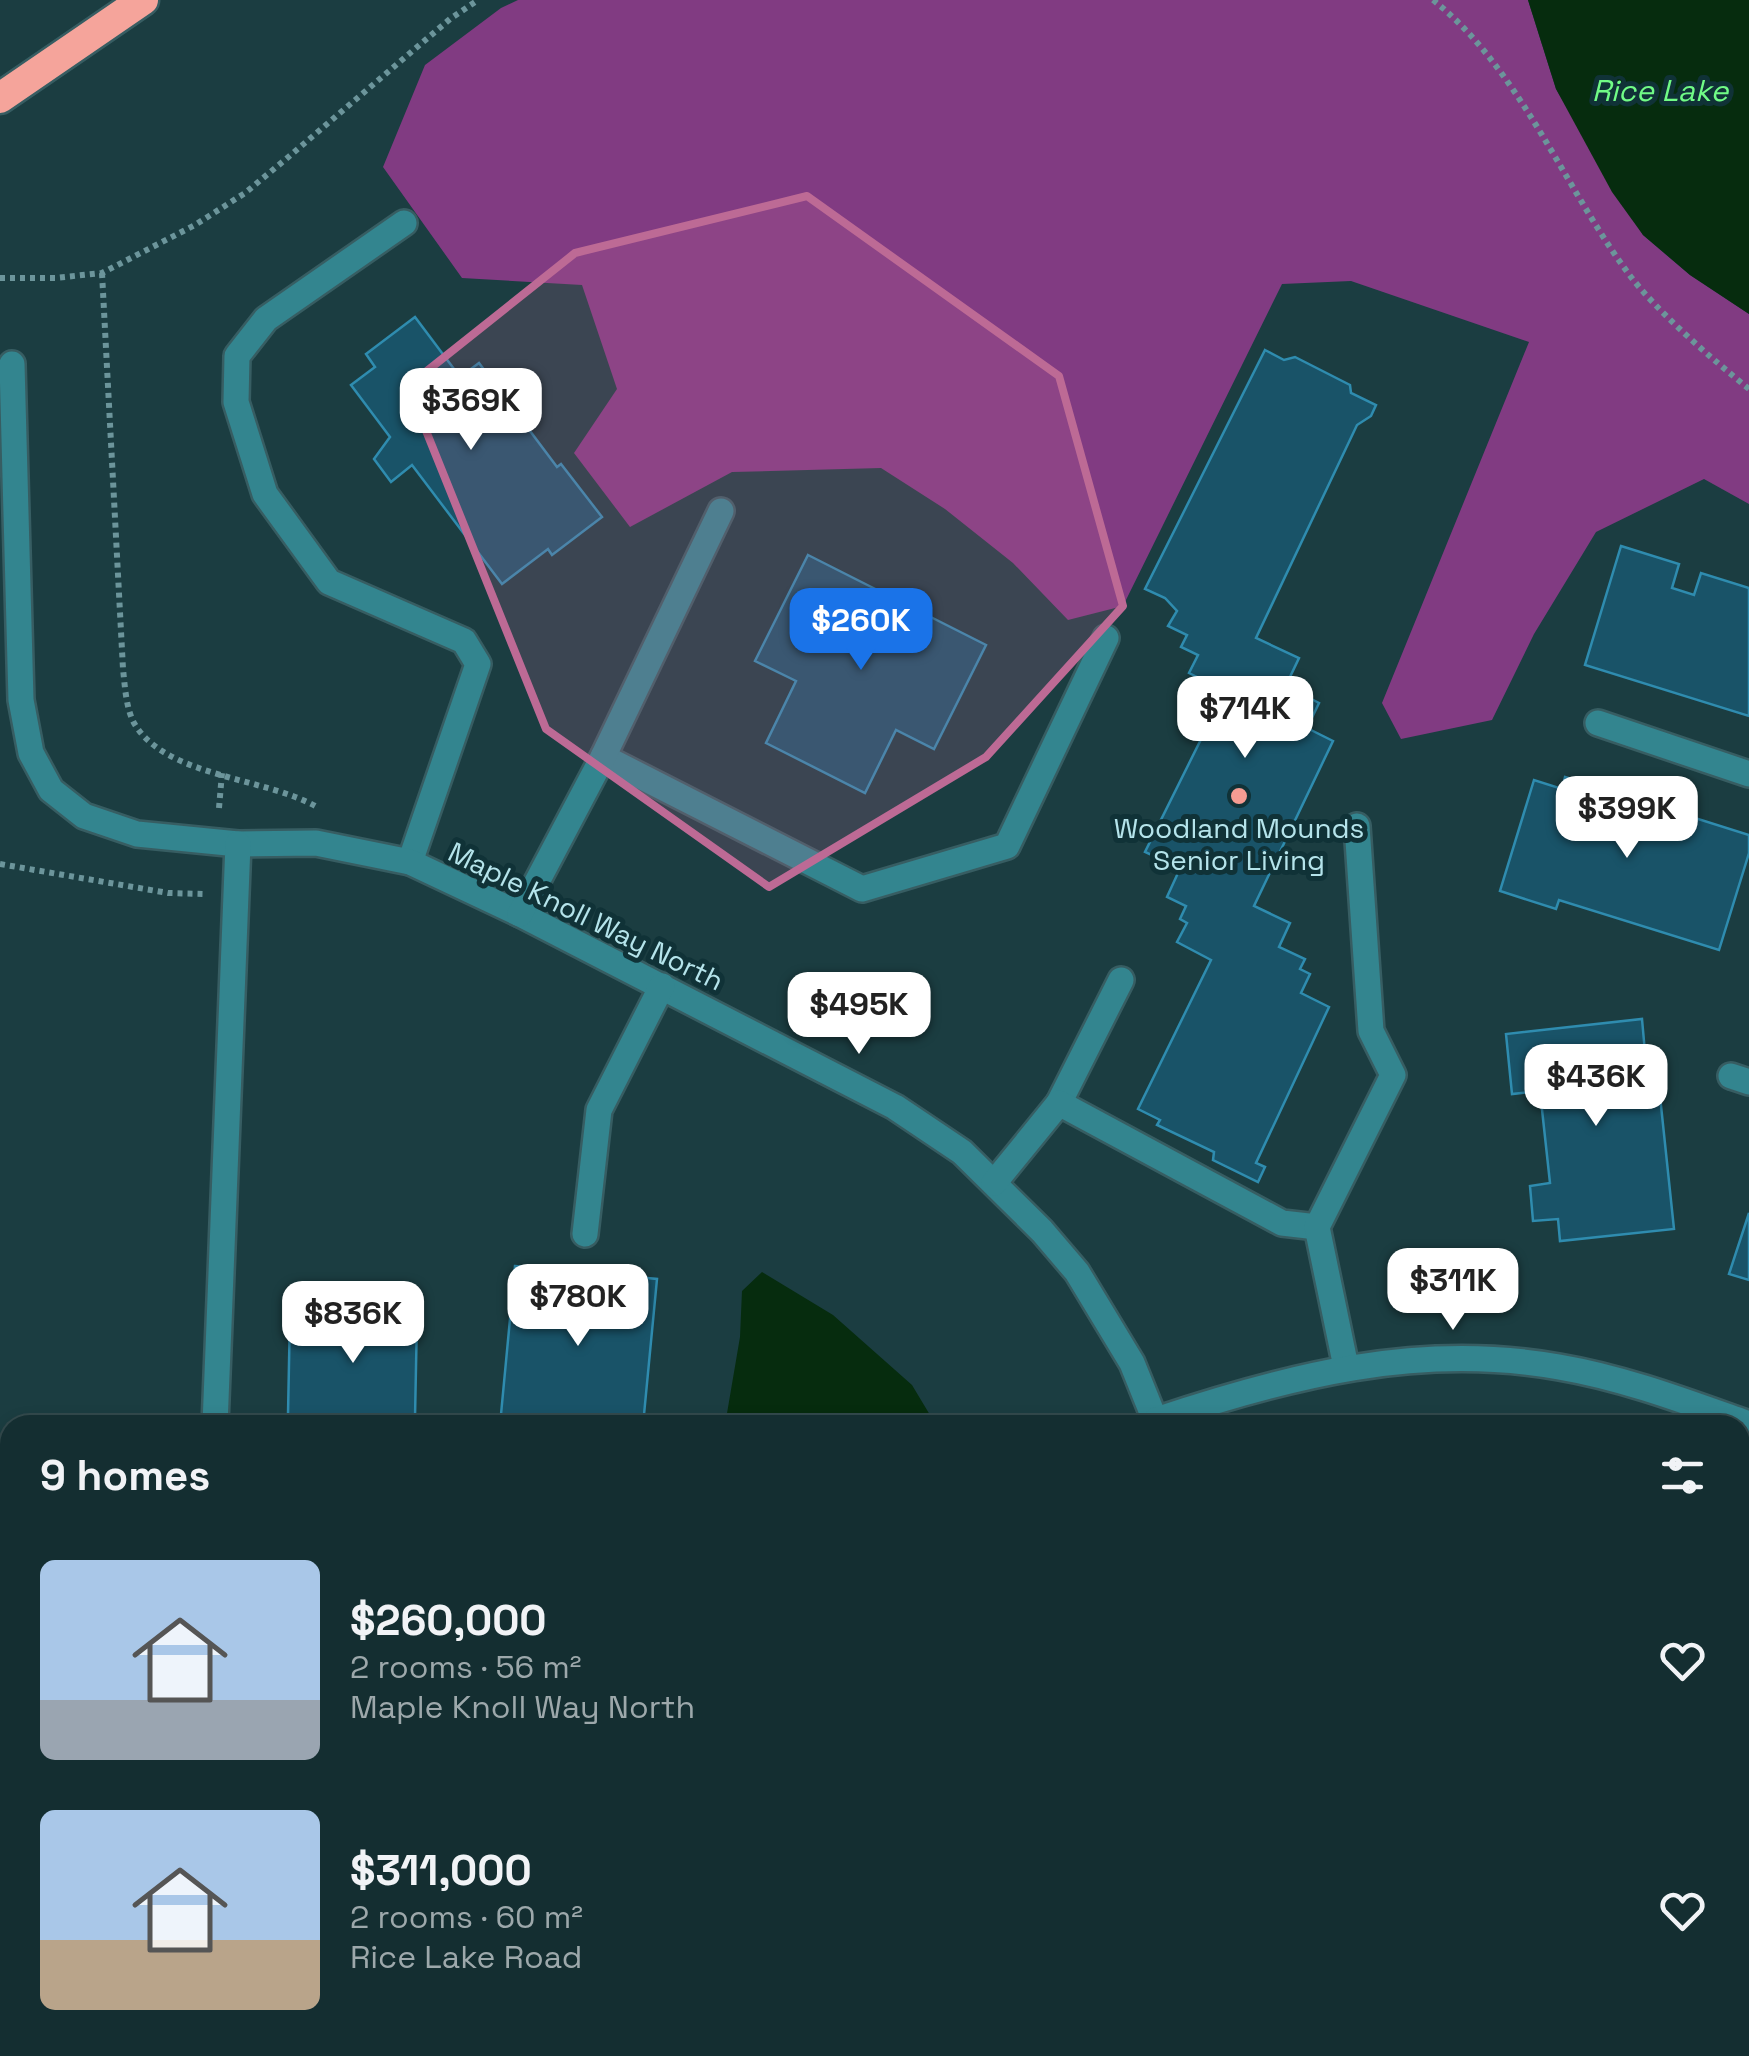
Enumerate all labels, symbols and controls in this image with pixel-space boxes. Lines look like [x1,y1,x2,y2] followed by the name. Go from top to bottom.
[1592,71,1729,110] water label: Rice Lake
[401,368,541,453] pin: $369K
[422,380,520,420] text: $369K
[791,588,931,673] pin: $260K
[812,600,910,640] text: $260K
[1175,676,1315,761] pin: $714K
[1199,688,1291,728] text: $714K
[1557,776,1697,861] pin: $399K
[1228,785,1250,807] marker: Woodland Mounds Senior Living
[1578,788,1676,828] text: $399K
[1114,810,1364,878] place label: Woodland Mounds Senior Living
[442,834,730,998] street label: Maple Knoll Way North
[789,972,929,1057] pin: $495K
[810,984,908,1024] text: $495K
[1526,1044,1666,1129] pin: $436K
[1546,1056,1646,1096] text: $436K
[1383,1248,1523,1333] pin: $311K
[1409,1260,1497,1300] text: $311K
[508,1264,648,1349] pin: $780K
[529,1276,627,1316] text: $780K
[283,1281,423,1366] pin: $836K
[304,1293,402,1333] text: $836K
[1655,1448,1710,1503] icon: filters
[40,1449,210,1502] text: 9 homes
[350,1594,547,1647] text: $260,000
[120,1600,240,1720] icon: home
[1655,1633,1710,1688] icon: heart
[350,1647,582,1687] text: 2 rooms · 56 m²
[350,1687,695,1727] text: Maple Knoll Way North
[350,1844,532,1897] text: $311,000
[120,1850,240,1970] icon: home
[1655,1883,1710,1938] icon: heart
[350,1897,583,1937] text: 2 rooms · 60 m²
[350,1937,582,1977] text: Rice Lake Road

